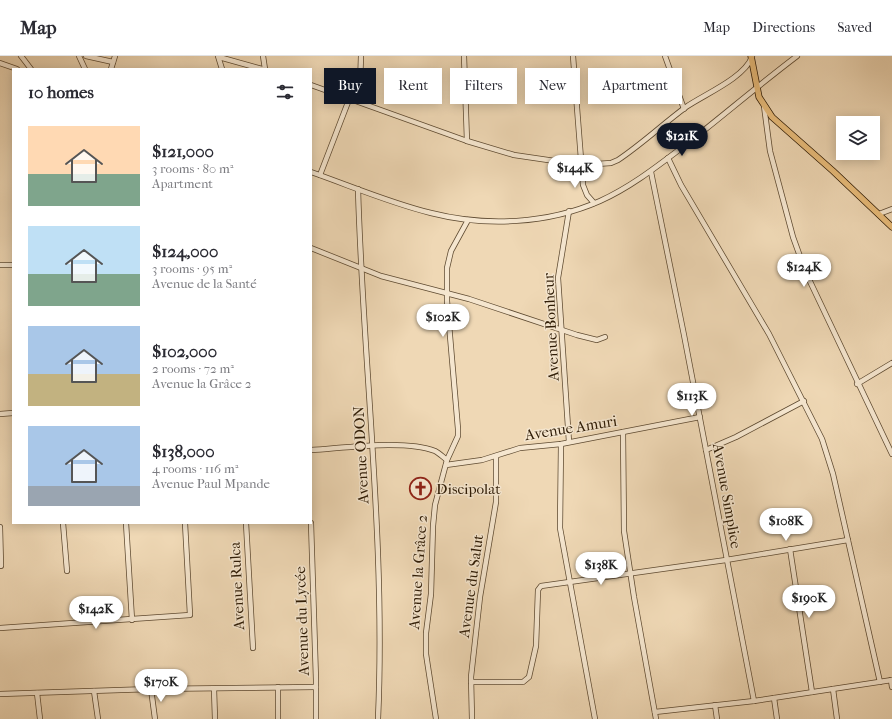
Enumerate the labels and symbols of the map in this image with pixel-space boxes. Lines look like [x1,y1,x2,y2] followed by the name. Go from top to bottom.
[654,123,710,157] pin: $121K
[547,155,603,189] pin: $144K
[776,254,832,288] pin: $124K
[539,272,563,382] street label: Avenue Bonheur
[415,304,471,338] pin: $102K
[664,383,720,417] pin: $113K
[349,405,373,505] street label: Avenue ODON
[523,412,619,444] street label: Avenue Amuri
[709,441,745,551] street label: Avenue Simplice
[408,476,434,502] church icon: Discipolat
[436,480,501,498] place label: Discipolat
[758,508,814,542] pin: $108K
[405,514,431,631] street label: Avenue la Grâce 2
[455,533,487,640] street label: Avenue du Salut
[226,540,248,632] street label: Avenue Rulca
[573,552,629,586] pin: $138K
[291,565,313,677] street label: Avenue du Lycée
[781,585,837,619] pin: $190K
[68,596,124,630] pin: $142K
[133,669,189,703] pin: $170K

